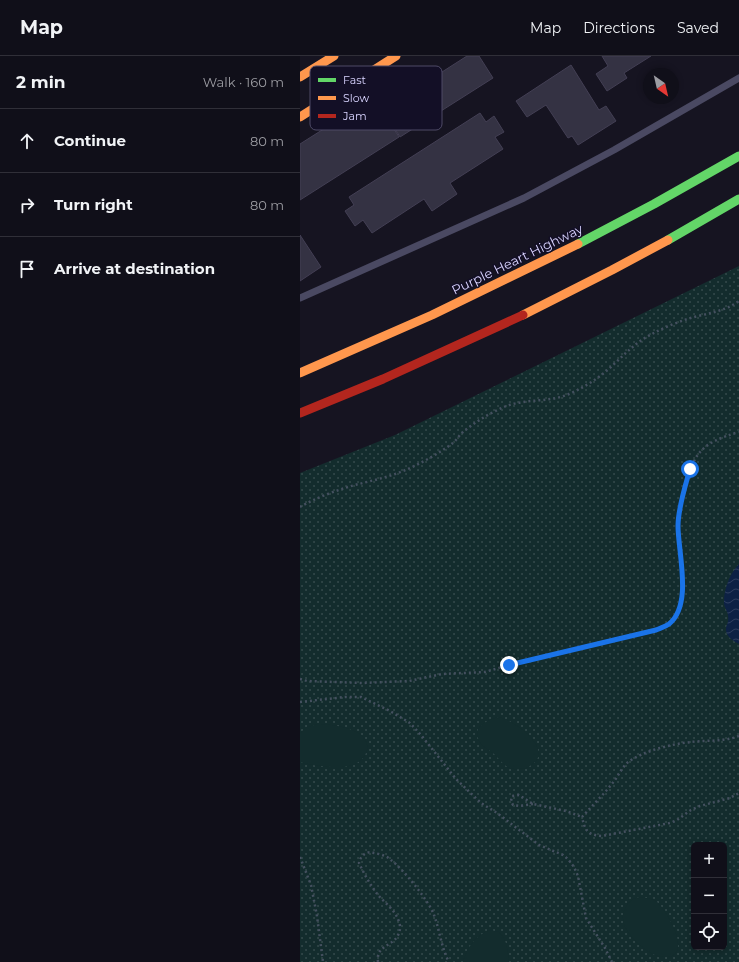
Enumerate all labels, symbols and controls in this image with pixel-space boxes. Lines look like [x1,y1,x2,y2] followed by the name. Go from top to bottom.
[20,16,63,39] text: Map
[530,19,561,37] text: Map
[583,19,655,37] text: Directions
[677,19,719,37] text: Saved
[310,66,442,130] legend
[643,68,679,104] north arrow
[16,72,66,92] text: 2 min
[343,73,367,87] text: Fast
[203,74,284,90] text: Walk · 160 m
[343,91,369,105] text: Slow
[342,109,367,123] text: Jam
[16,130,38,152] icon: ahead
[54,131,126,150] text: Continue
[250,133,284,149] text: 80 m
[16,194,38,216] icon: right
[54,195,133,214] text: Turn right
[250,197,284,213] text: 80 m
[449,220,586,298] street label: Purple Heart Highway
[16,258,38,280] icon: arrive
[54,259,215,278] text: Arrive at destination
[681,460,699,478] route start
[500,656,518,674] route end
[691,842,727,950] map controls
[691,842,727,878] button: +
[691,878,727,914] button: −
[691,914,727,950] button: locate

